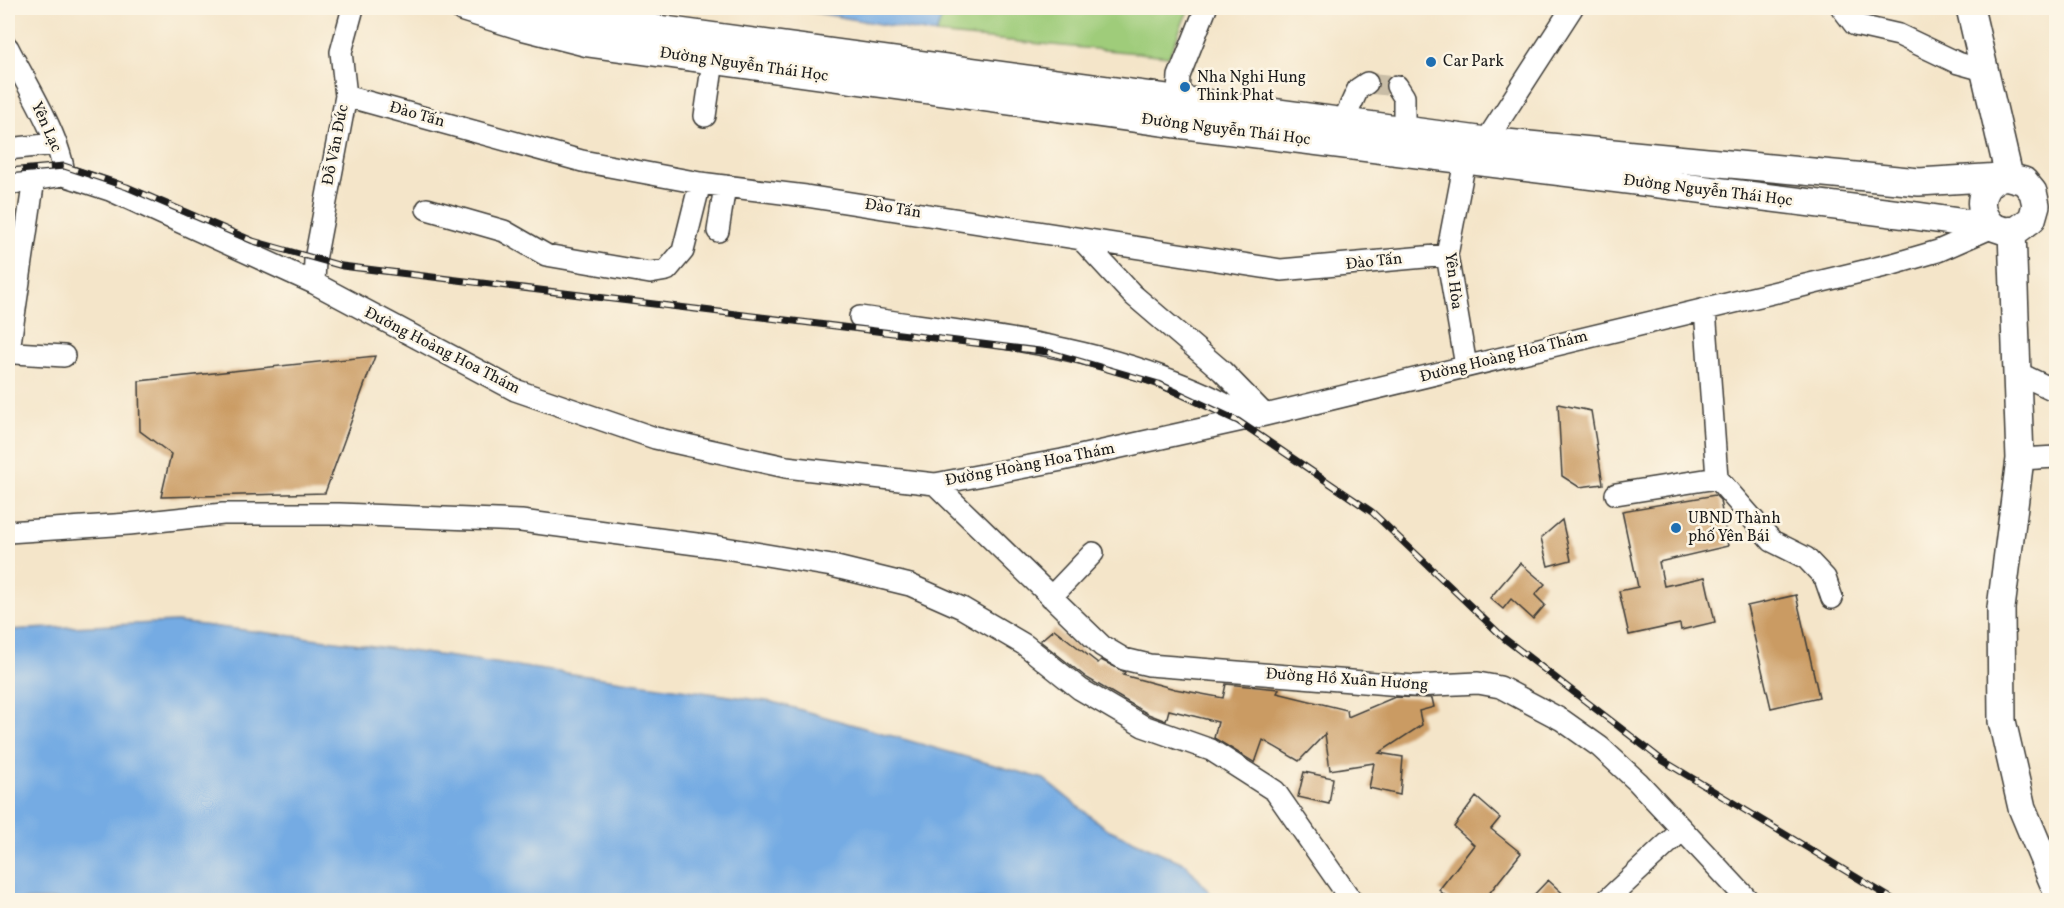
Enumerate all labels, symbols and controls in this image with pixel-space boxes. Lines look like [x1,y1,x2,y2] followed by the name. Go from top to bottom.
[658,42,830,88] street label: Đường Nguyễn Thái Học
[1443,51,1504,73] place label: Car Park
[1424,55,1438,69] marker: Car Park
[1197,67,1306,107] place label: Nha Nghi Hung Think Phat
[1178,80,1192,94] marker: Nha Nghi Hung Think Phat
[387,97,447,133] street label: Đào Tấn
[25,98,67,156] street label: Yên Lạc
[317,103,355,187] street label: Đỗ Văn Đức
[1140,109,1312,151] street label: Đường Nguyễn Thái Học
[1622,170,1794,212] street label: Đường Nguyễn Thái Học
[863,194,923,224] street label: Đào Tấn
[1345,248,1403,276] street label: Đào Tấn
[1439,251,1467,311] street label: Yên Hòa
[360,302,524,400] street label: Đường Hoàng Hoa Thám
[1418,325,1590,389] street label: Đường Hoàng Hoa Thám
[943,438,1117,492] street label: Đường Hoàng Hoa Thám
[1688,508,1781,548] place label: UBND Thành phố Yên Bái
[1669,521,1683,535] marker: UBND Thành phố Yên Bái
[1265,663,1429,697] street label: Đường Hồ Xuân Hương

